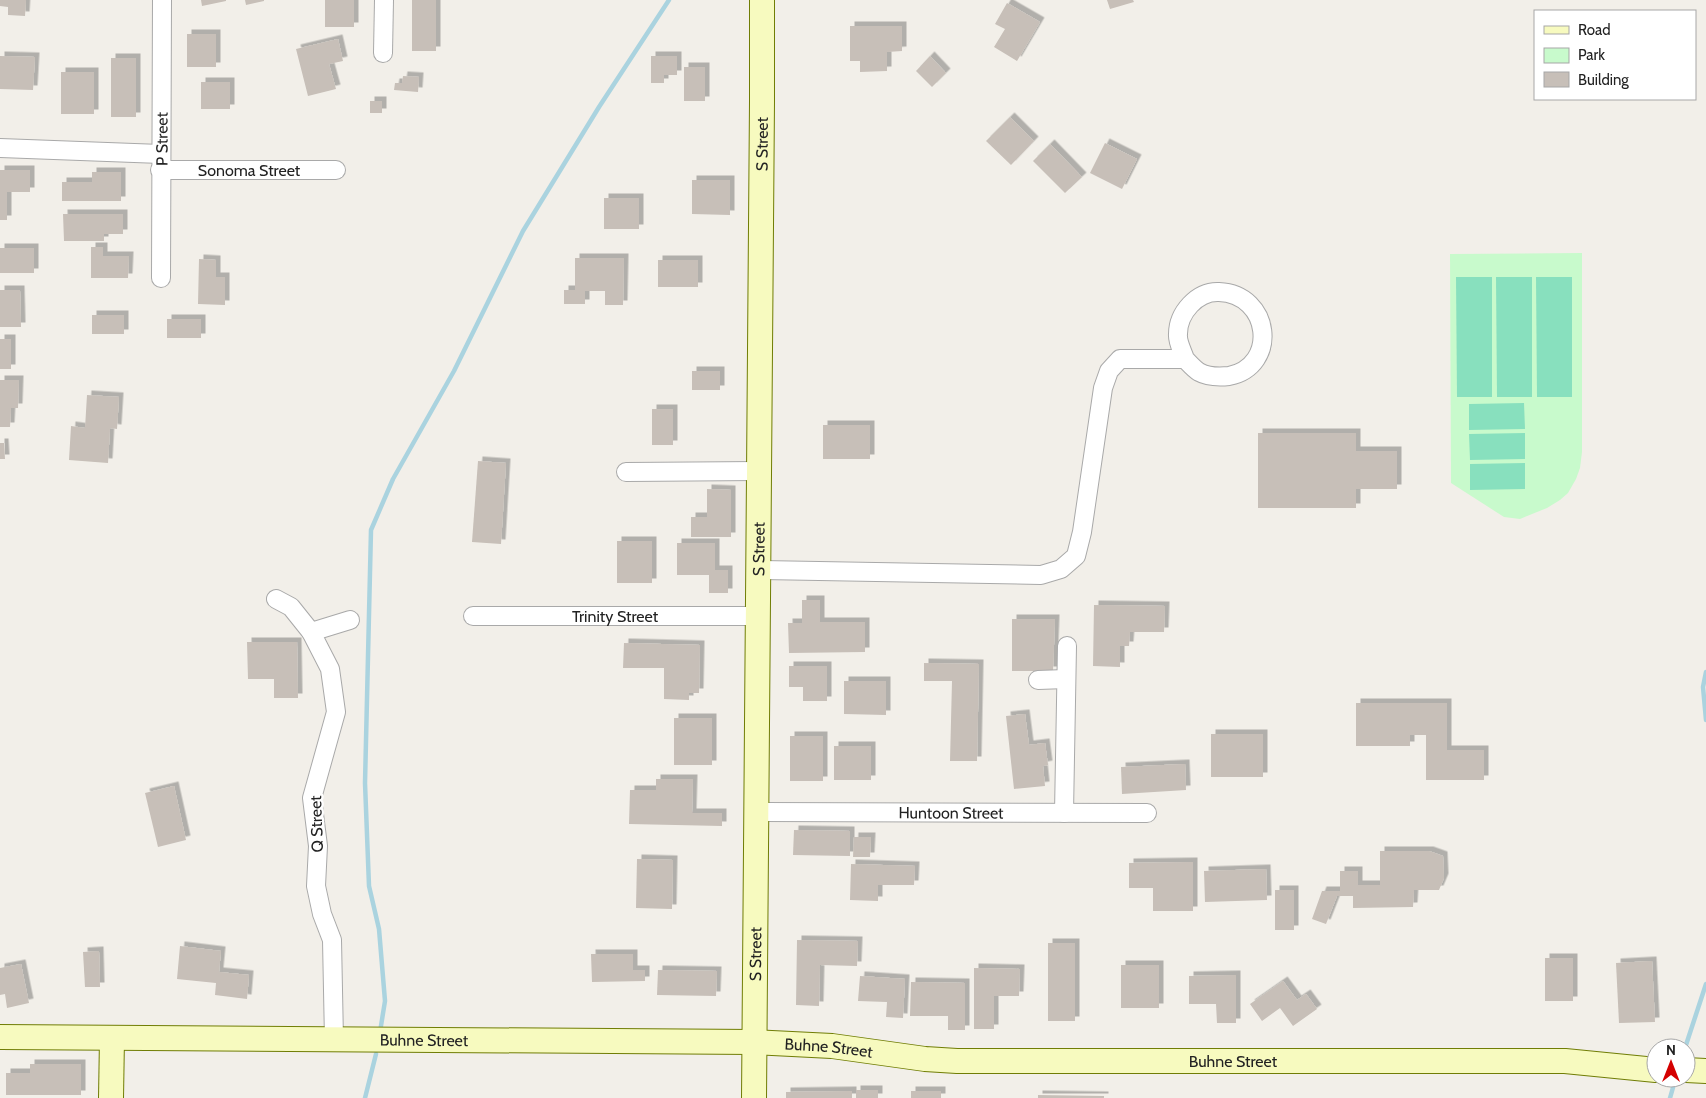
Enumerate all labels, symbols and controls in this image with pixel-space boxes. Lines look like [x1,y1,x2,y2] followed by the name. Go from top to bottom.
[1534,10,1696,100] legend
[1578,21,1611,39] text: Road
[1578,46,1605,64] text: Park
[1578,71,1629,89] text: Building
[152,111,172,166] street label: P Street
[752,116,772,171] street label: S Street
[198,161,301,180] street label: Sonoma Street
[749,521,769,576] street label: S Street
[572,607,659,626] street label: Trinity Street
[306,795,327,853] street label: Q Street
[898,803,1004,823] street label: Huntoon Street
[746,926,765,981] street label: S Street
[380,1031,469,1050] street label: Buhne Street
[784,1035,875,1062] street label: Buhne Street
[1646,1038,1696,1088] north arrow
[1666,1041,1676,1059] text: N
[1189,1052,1278,1071] street label: Buhne Street

